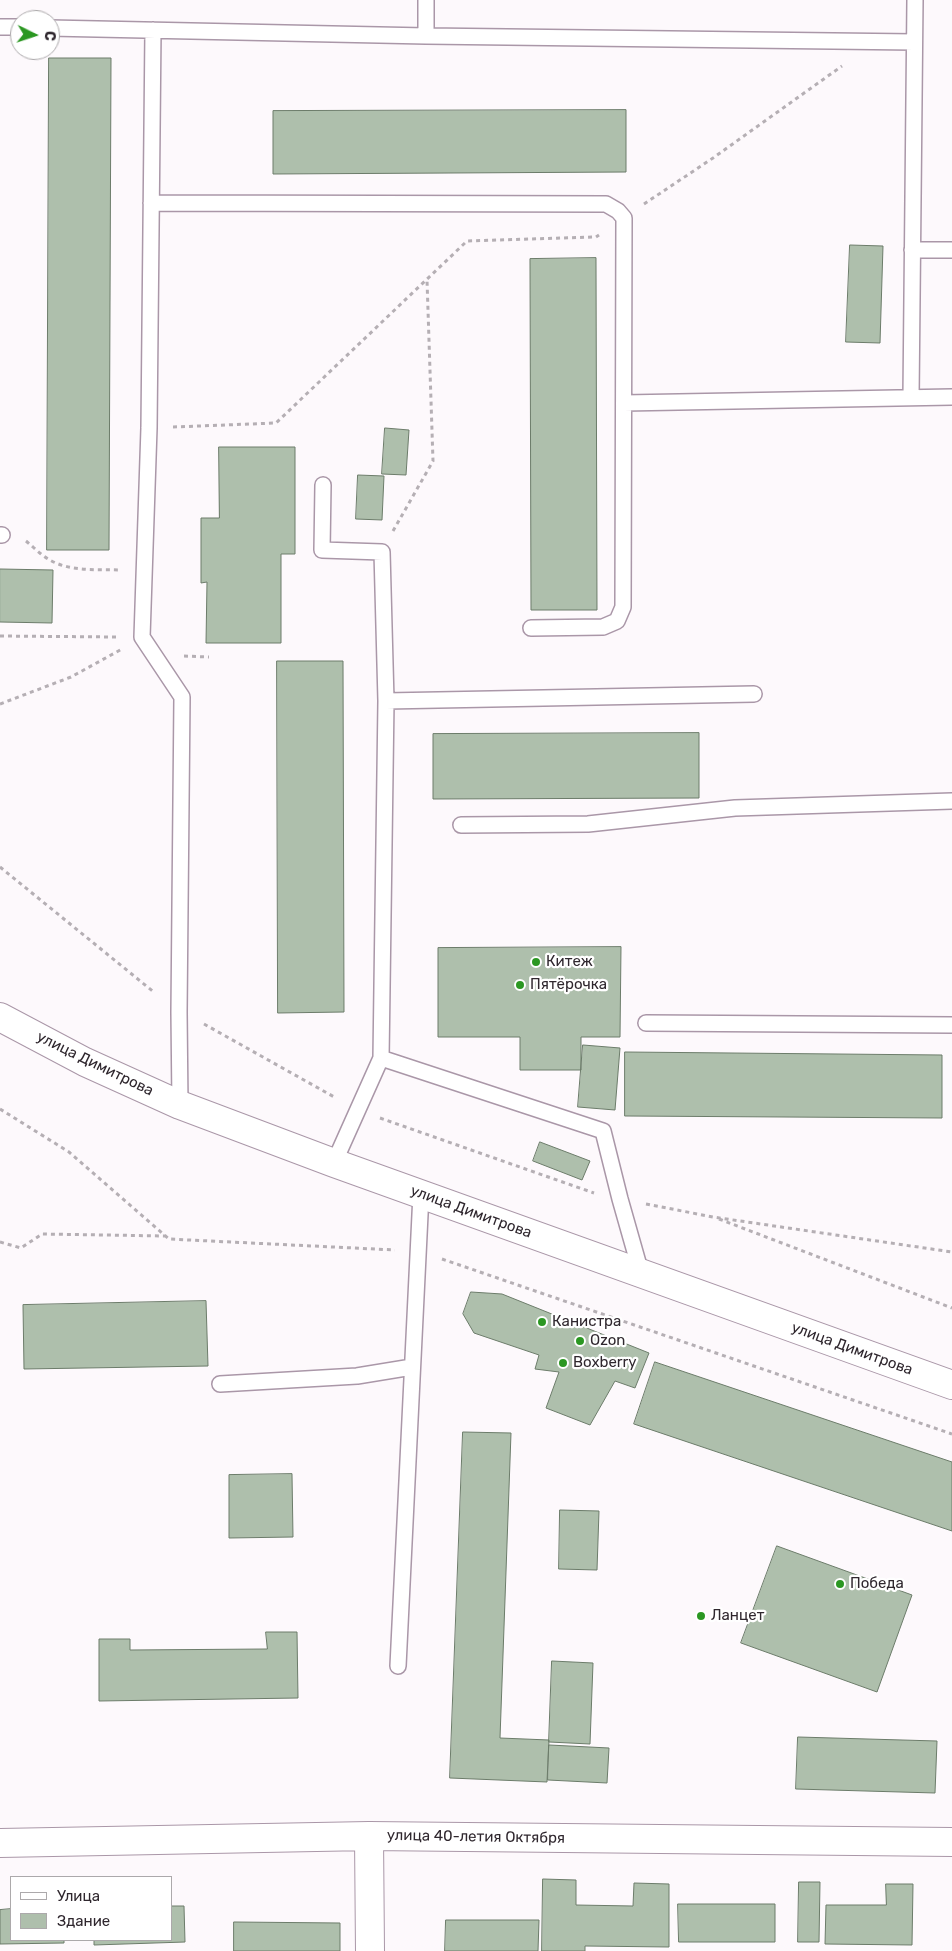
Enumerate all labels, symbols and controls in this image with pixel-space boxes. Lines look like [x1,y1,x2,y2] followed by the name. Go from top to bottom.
[10,10,60,60] north arrow
[41,31,58,41] text: С
[546,953,593,971] place label: Китеж
[530,956,542,968] marker: Китеж
[530,976,607,994] place label: Пятёрочка
[514,979,526,991] marker: Пятёрочка
[34,1028,156,1100] street label: улица Димитрова
[408,1182,534,1242] street label: улица Димитрова
[552,1313,621,1331] place label: Канистра
[536,1316,548,1328] marker: Канистра
[789,1319,915,1379] street label: улица Димитрова
[590,1332,625,1350] place label: Ozon
[574,1335,586,1347] marker: Ozon
[573,1354,637,1372] place label: Boxberry
[557,1357,569,1369] marker: Boxberry
[850,1575,904,1593] place label: Победа
[834,1578,846,1590] marker: Победа
[711,1607,764,1625] place label: Ланцет
[695,1610,707,1622] marker: Ланцет
[387,1826,565,1848] street label: улица 40-летия Октября
[10,1876,172,1941] legend
[57,1887,100,1905] text: Улица
[57,1912,110,1930] text: Здание

